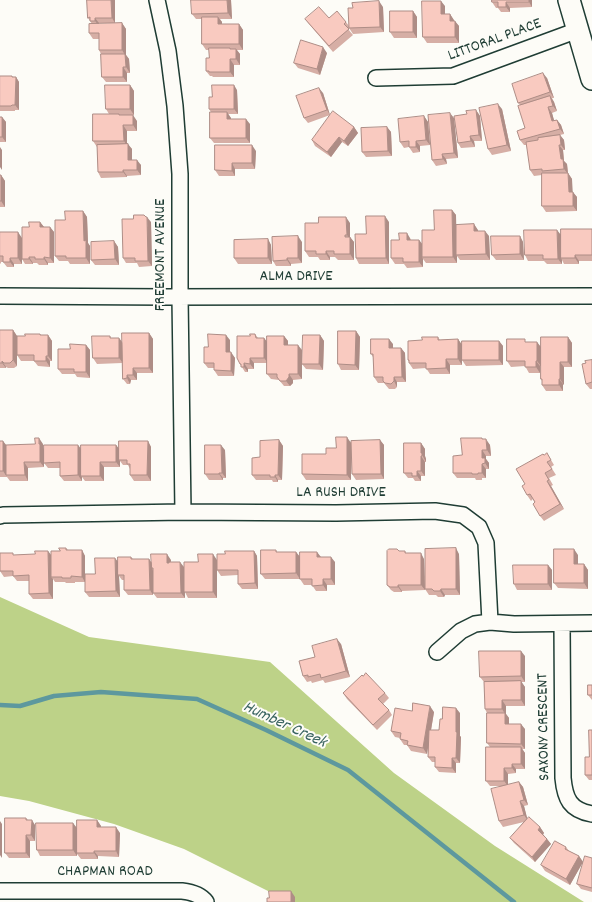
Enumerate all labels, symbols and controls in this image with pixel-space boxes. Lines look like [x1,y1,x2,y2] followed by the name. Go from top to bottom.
[446,15,544,67] street label: LITTORAL PLACE
[152,199,172,311] street label: FREEMONT AVENUE
[259,268,333,288] street label: ALMA DRIVE
[296,484,386,504] street label: LA RUSH DRIVE
[534,673,556,781] street label: SAXONY CRESCENT
[239,698,329,754] water label: Humber Creek
[57,863,153,883] street label: CHAPMAN ROAD

